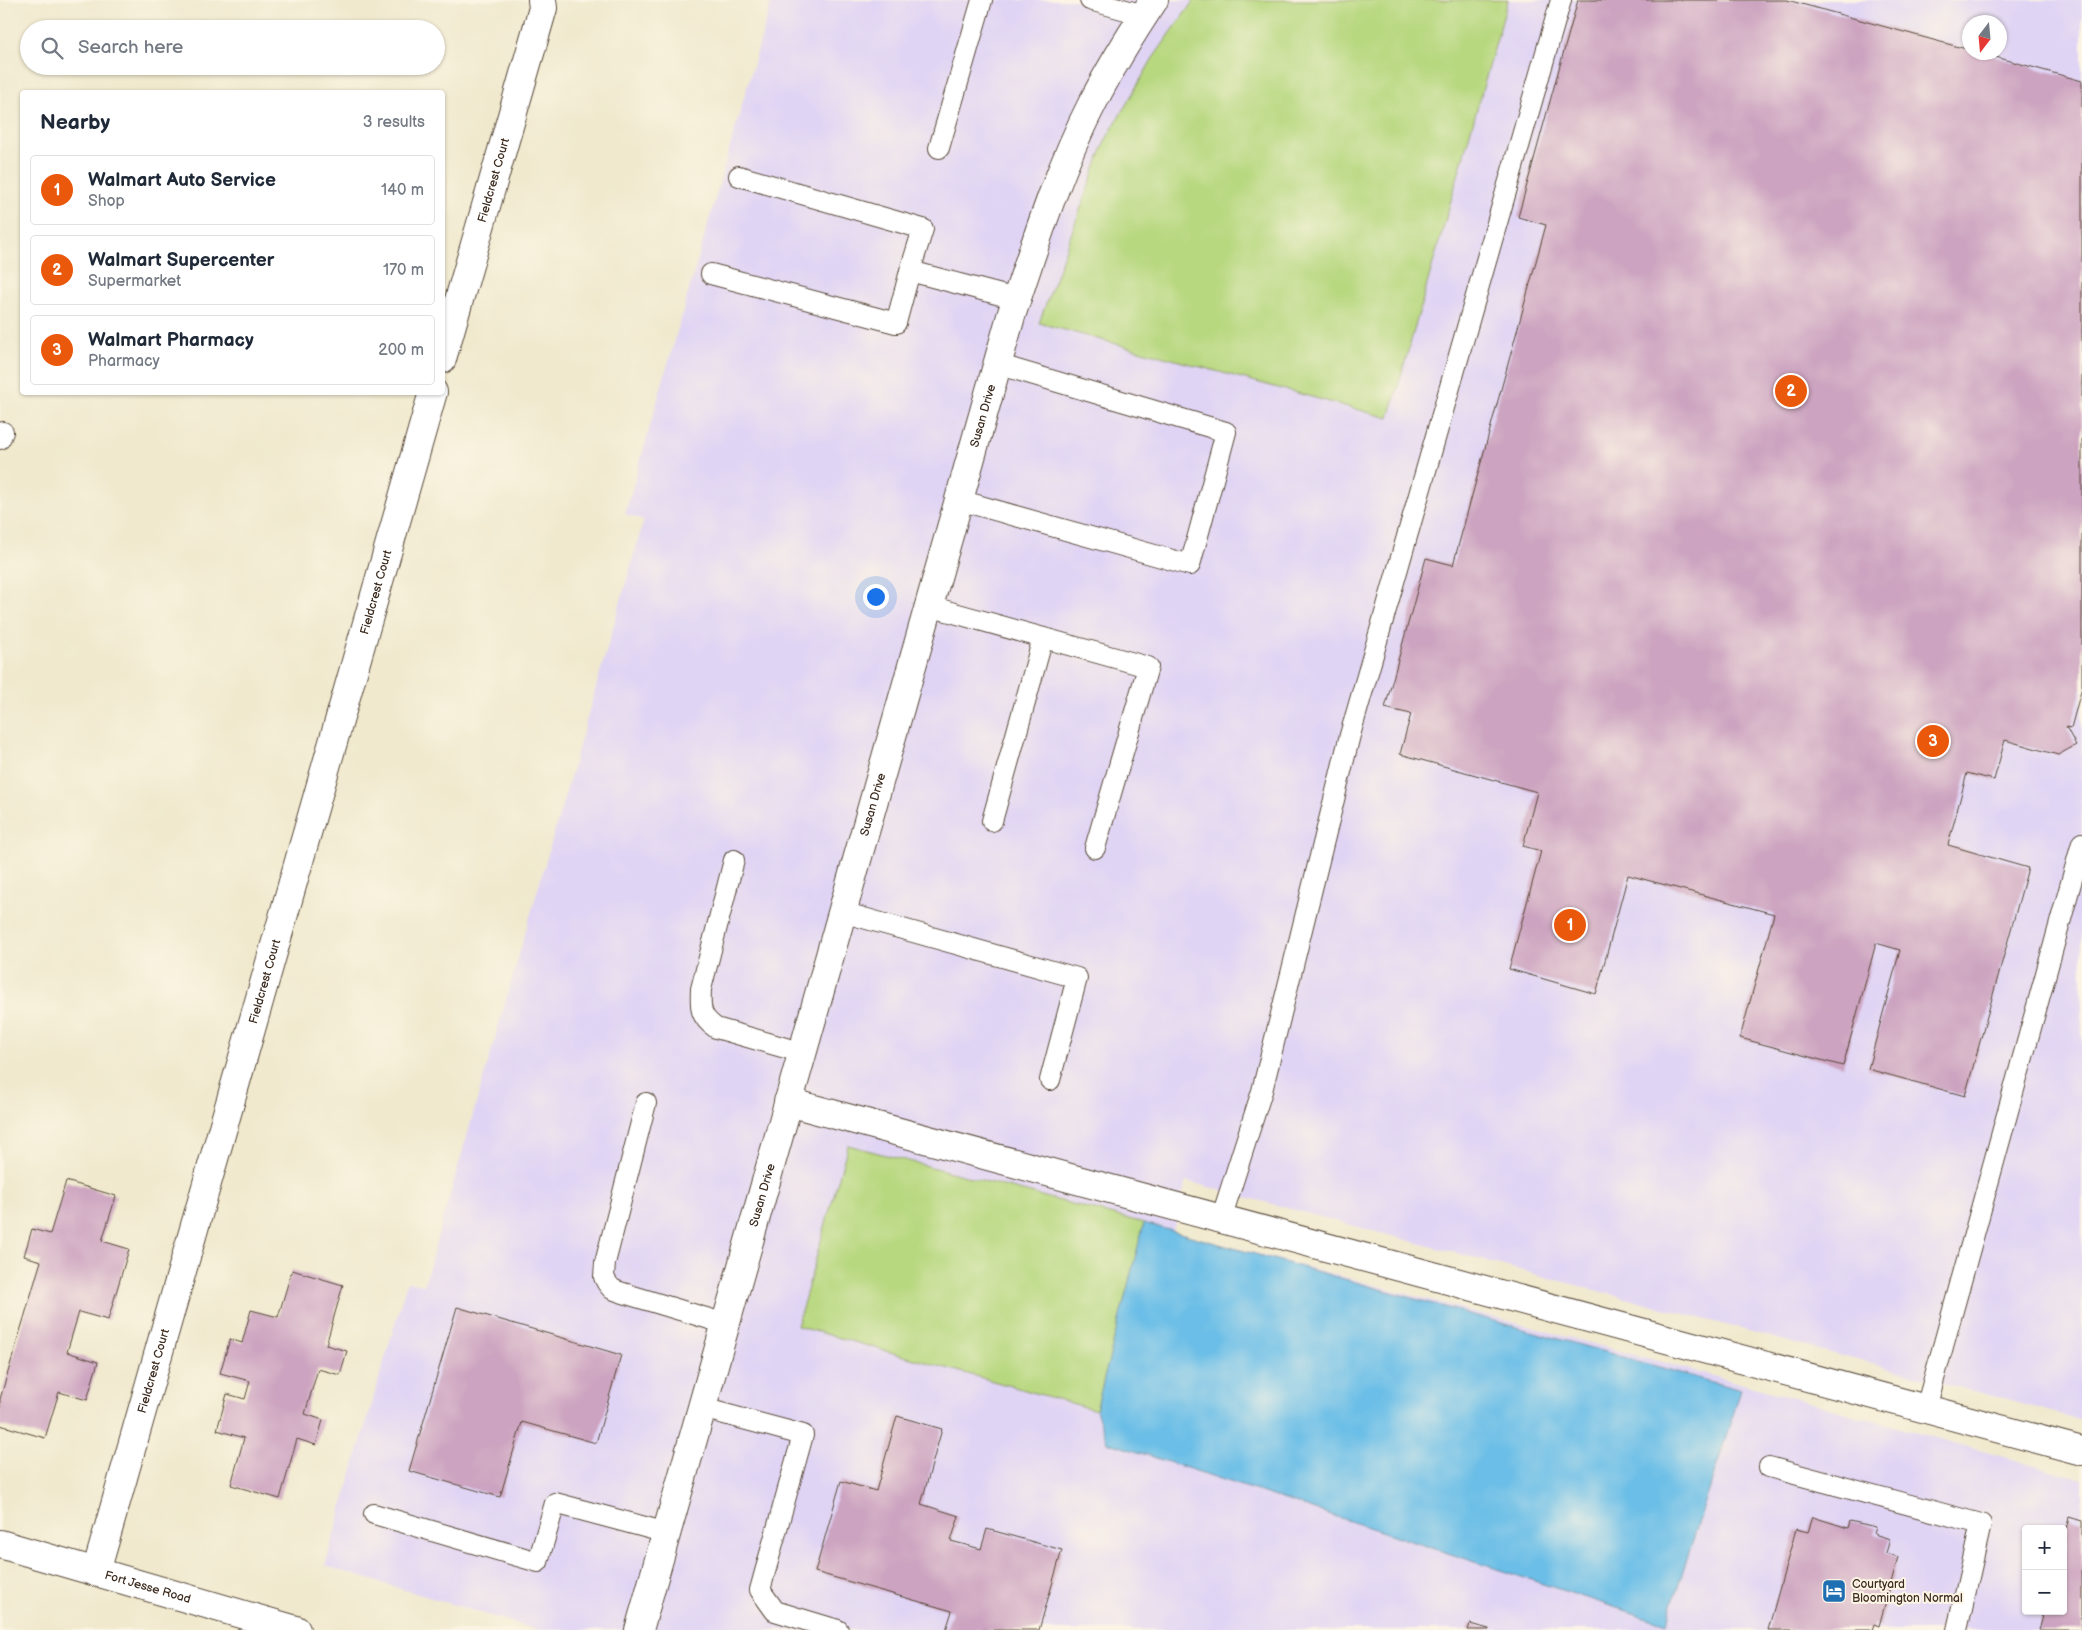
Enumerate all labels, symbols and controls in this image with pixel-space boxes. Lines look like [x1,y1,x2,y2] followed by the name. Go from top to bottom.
[1962,15,2007,60] north arrow
[20,20,445,75] search box
[38,34,66,62] icon: search
[78,36,183,59] text: Search here
[40,110,110,135] text: Nearby
[363,113,425,132] text: 3 results
[475,136,513,224] street label: Fieldcrest Court
[88,169,276,192] text: Walmart Auto Service
[54,181,60,200] text: 1
[381,181,424,200] text: 140 m
[88,192,125,211] text: Shop
[88,249,274,272] text: Walmart Supercenter
[52,261,62,280] text: 2
[383,261,424,280] text: 170 m
[88,272,181,291] text: Supermarket
[88,329,254,352] text: Walmart Pharmacy
[52,341,62,360] text: 3
[378,341,424,360] text: 200 m
[88,352,160,371] text: Pharmacy
[1775,372,1807,410] pin: 2
[967,383,999,449] street label: Susan Drive
[357,548,396,636] street label: Fieldcrest Court
[863,584,889,610] your location
[1917,722,1949,760] pin: 3
[857,771,889,838] street label: Susan Drive
[1554,906,1586,944] pin: 1
[246,937,284,1026] street label: Fieldcrest Court
[747,1162,779,1229] street label: Susan Drive
[135,1327,173,1415] street label: Fieldcrest Court
[2022,1525,2067,1615] map controls
[2022,1525,2067,1570] button: +
[103,1568,193,1607] street label: Fort Jesse Road
[2022,1570,2067,1615] button: −
[1852,1577,1963,1606] place label: Courtyard Bloomington Normal
[1821,1578,1847,1604] hotel icon: Courtyard Bloomington Normal

